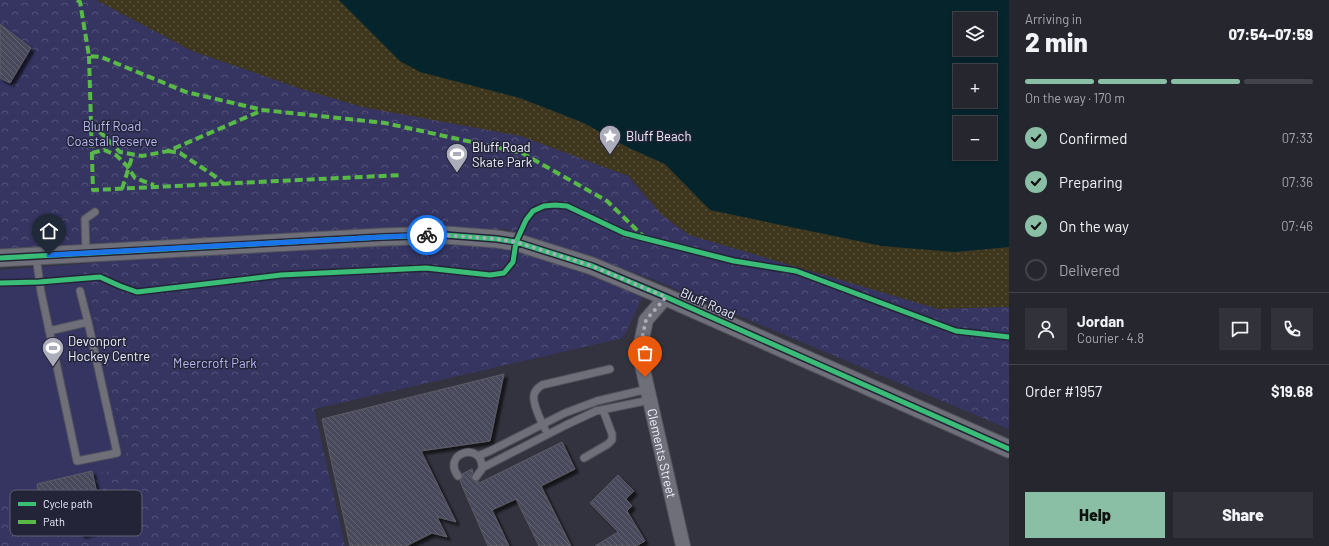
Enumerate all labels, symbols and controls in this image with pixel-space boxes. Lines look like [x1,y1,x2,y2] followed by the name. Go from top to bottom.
[1025,11,1082,27] text: Arriving in
[953,12,997,160] map controls
[953,12,997,56] button: layers
[1228,25,1313,43] text: 07:54–07:59
[1025,26,1088,57] text: 2 min
[953,64,997,108] button: +
[1025,90,1125,106] text: On the way · 170 m
[953,116,997,160] button: −
[67,118,157,149] park label: Bluff Road Coastal Reserve
[597,123,623,156] place icon: Bluff Beach
[1025,127,1047,149] icon: check
[626,128,691,144] place label: Bluff Beach
[1059,129,1127,147] text: Confirmed
[1282,130,1313,146] text: 07:33
[472,139,533,170] place label: Bluff Road Skate Park
[444,141,470,174] sports icon: Bluff Road Skate Park
[1025,171,1047,193] icon: check
[1059,173,1123,191] text: Preparing
[1282,174,1313,190] text: 07:36
[32,214,66,255] pin
[407,215,447,255] courier
[1025,215,1047,237] icon: check
[1059,217,1129,235] text: On the way
[1281,218,1313,234] text: 07:46
[38,220,60,242] icon: home
[416,224,438,246] icon: bike
[1059,261,1120,279] text: Delivered
[678,284,738,322] street label: Bluff Road
[1025,308,1067,350] button: person
[1219,308,1261,350] button: chat
[1271,308,1313,350] button: phone
[1077,312,1124,330] text: Jordan
[1077,330,1144,346] text: Courier · 4.8
[68,333,150,364] place label: Devonport Hockey Centre
[40,335,66,368] sports icon: Devonport Hockey Centre
[628,336,662,377] pin
[634,342,656,364] icon: bag
[173,355,257,371] park label: Meercroft Park
[1025,382,1102,400] text: Order #1957
[1271,382,1313,400] text: $19.68
[644,407,680,500] street label: Clements Street
[10,490,142,536] legend
[1025,492,1165,538] button: Help
[1173,492,1313,538] button: Share
[43,497,93,510] text: Cycle path
[43,515,65,528] text: Path

